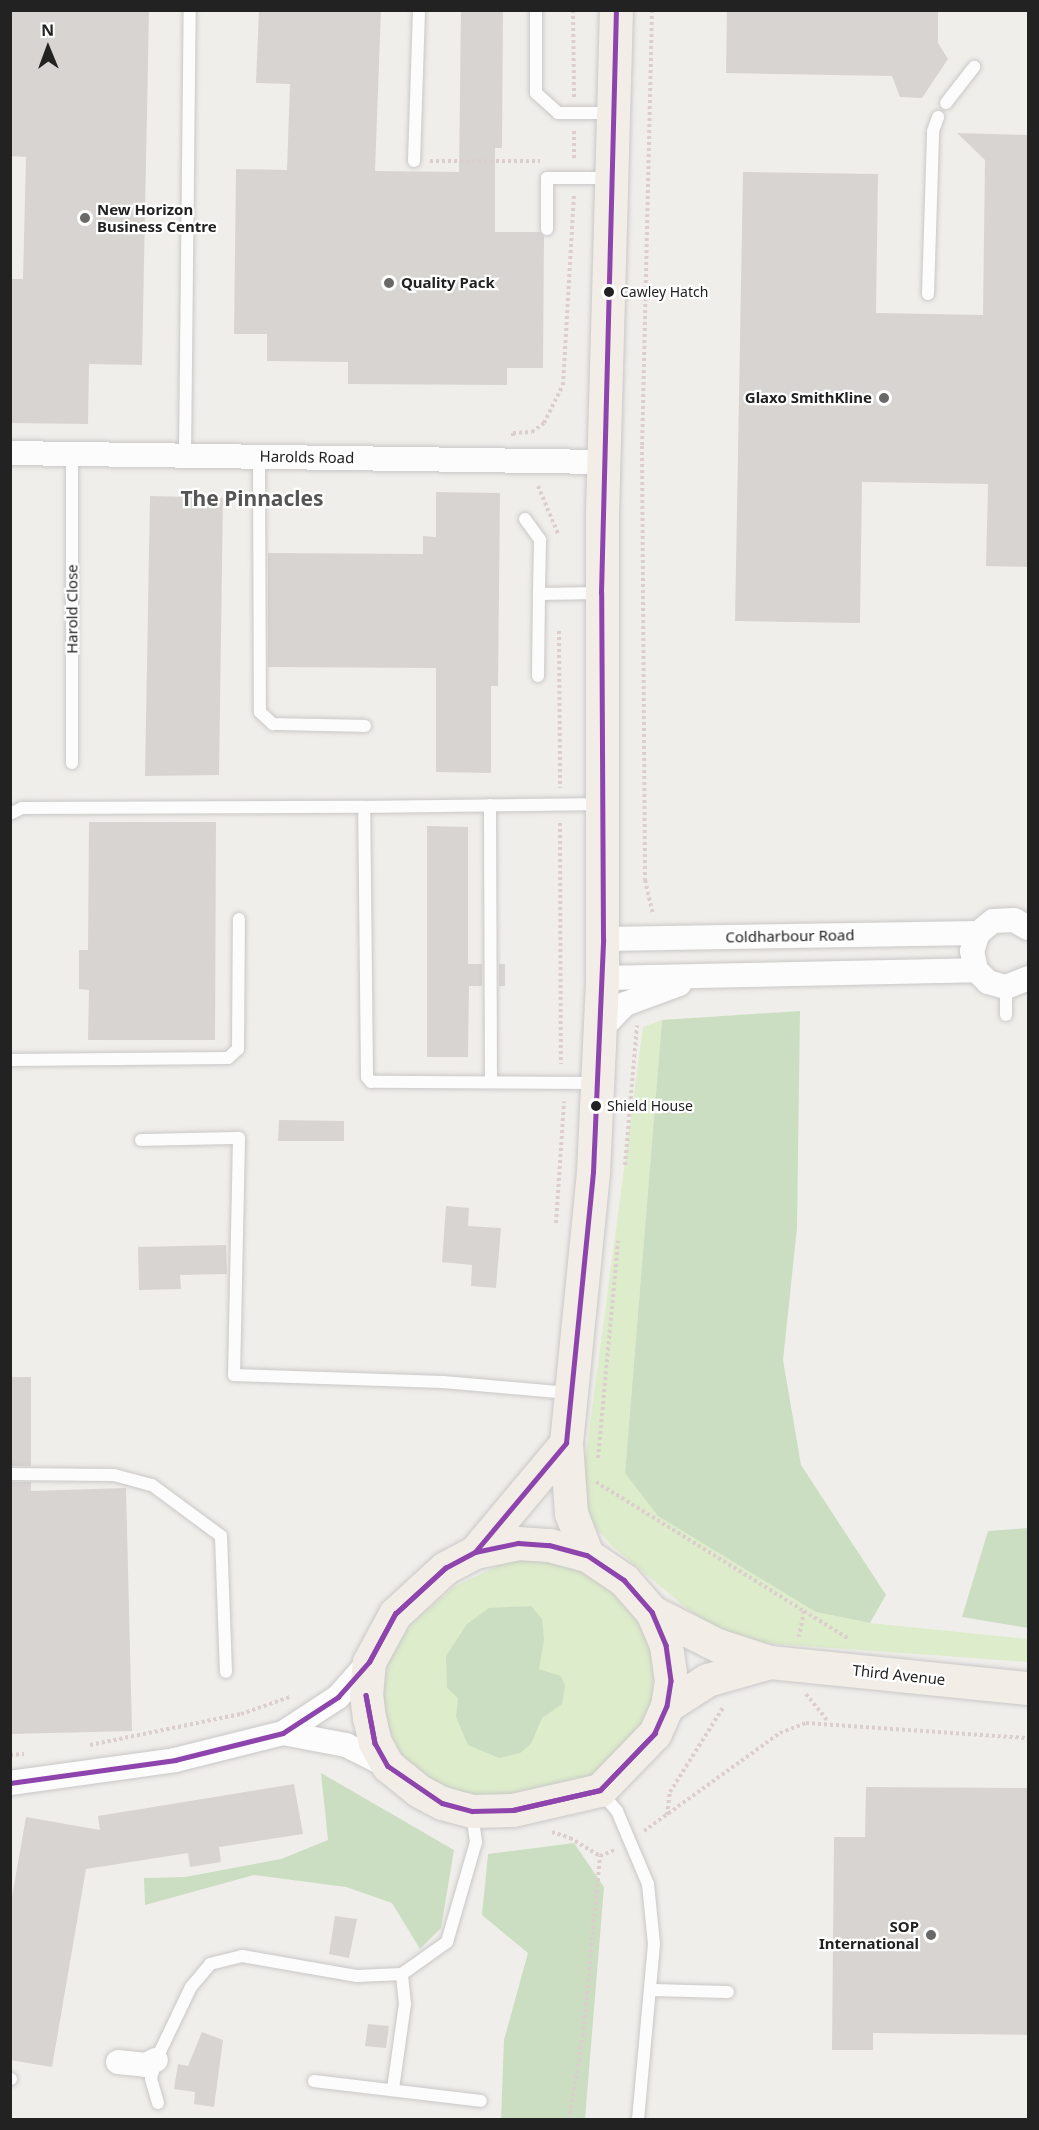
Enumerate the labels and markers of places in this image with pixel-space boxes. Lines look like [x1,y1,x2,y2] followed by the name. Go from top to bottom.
[97,200,217,235] place label: New Horizon Business Centre
[78,211,92,225] marker: New Horizon Business Centre
[401,274,495,292] place label: Quality Pack
[382,276,396,290] marker: Quality Pack
[620,284,708,300] place label: Cawley Hatch
[603,286,615,298] marker: Cawley Hatch
[745,389,872,407] place label: Glaxo SmithKline
[877,391,891,405] marker: Glaxo SmithKline
[607,1098,693,1114] place label: Shield House
[590,1100,602,1112] marker: Shield House
[819,1917,919,1952] place label: SOP International
[924,1928,938,1942] marker: SOP International

